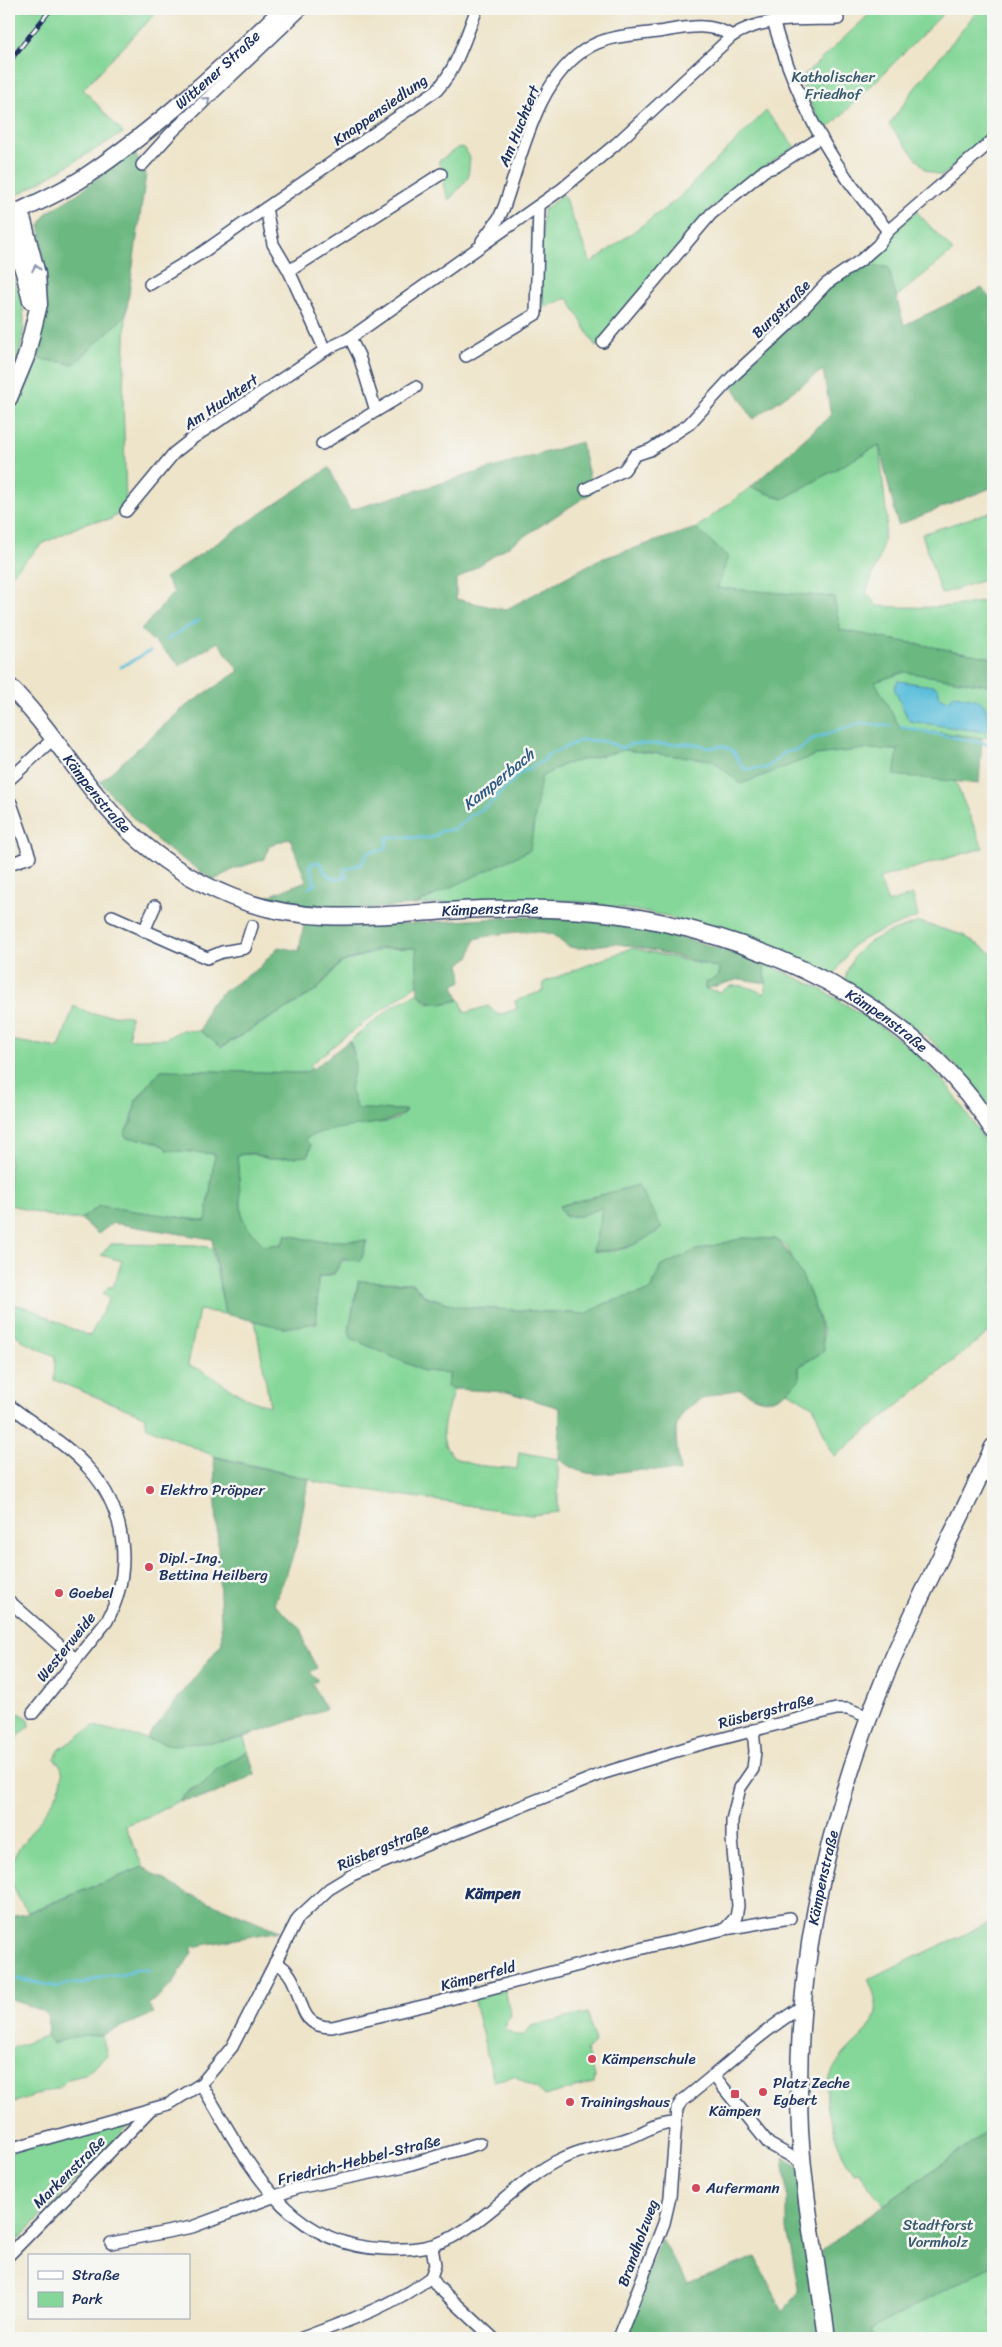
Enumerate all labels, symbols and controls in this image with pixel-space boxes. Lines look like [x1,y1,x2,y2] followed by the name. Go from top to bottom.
[169,24,267,116] street label: Wittener Straße
[791,64,875,107] park label: Katholischer Friedhof
[327,68,433,152] street label: Knappensiedlung
[491,81,547,172] street label: Am Huchtert
[201,97,210,106] one-way arrow
[31,264,42,273] one-way arrow
[745,273,817,345] street label: Burgstraße
[177,367,265,437] street label: Am Huchtert
[456,740,542,818] water label: Kamperbach
[56,748,137,840] street label: Kämpenstraße
[441,895,539,924] street label: Kämpenstraße
[840,981,934,1059] street label: Kämpenstraße
[160,1477,265,1503] place label: Elektro Pröpper
[144,1484,156,1496] marker: Elektro Pröpper
[159,1545,268,1588] place label: Dipl.-Ing. Bettina Heilberg
[143,1561,155,1573] marker: Dipl.-Ing. Bettina Heilberg
[69,1580,114,1606] place label: Goebel
[53,1587,65,1599] marker: Goebel
[29,1606,103,1688] street label: Westerweide
[715,1686,817,1736] street label: Rüsbergstraße
[333,1816,433,1878] street label: Rüsbergstraße
[800,1827,846,1927] street label: Kämpenstraße
[464,1879,521,1908] district label: Kämpen
[438,1953,519,1998] street label: Kämperfeld
[602,2046,696,2072] place label: Kämpenschule
[586,2053,598,2065] marker: Kämpenschule
[773,2070,850,2113] place label: Platz Zeche Egbert
[757,2086,769,2098] marker: Platz Zeche Egbert
[729,2088,741,2100] marker: Kämpen
[580,2089,670,2115] place label: Trainingshaus
[564,2096,576,2108] marker: Trainingshaus
[709,2098,761,2124] place label: Kämpen
[275,2127,444,2193] street label: Friedrich-Hebbel-Straße
[26,2129,112,2215] street label: Markenstraße
[705,2175,780,2201] place label: Aufermann
[690,2182,702,2194] marker: Aufermann
[610,2195,666,2290] street label: Brandholzweg
[903,2212,974,2255] park label: Stadtforst Vormholz
[28,2254,190,2320] legend
[72,2262,120,2288] text: Straße
[72,2286,103,2312] text: Park

